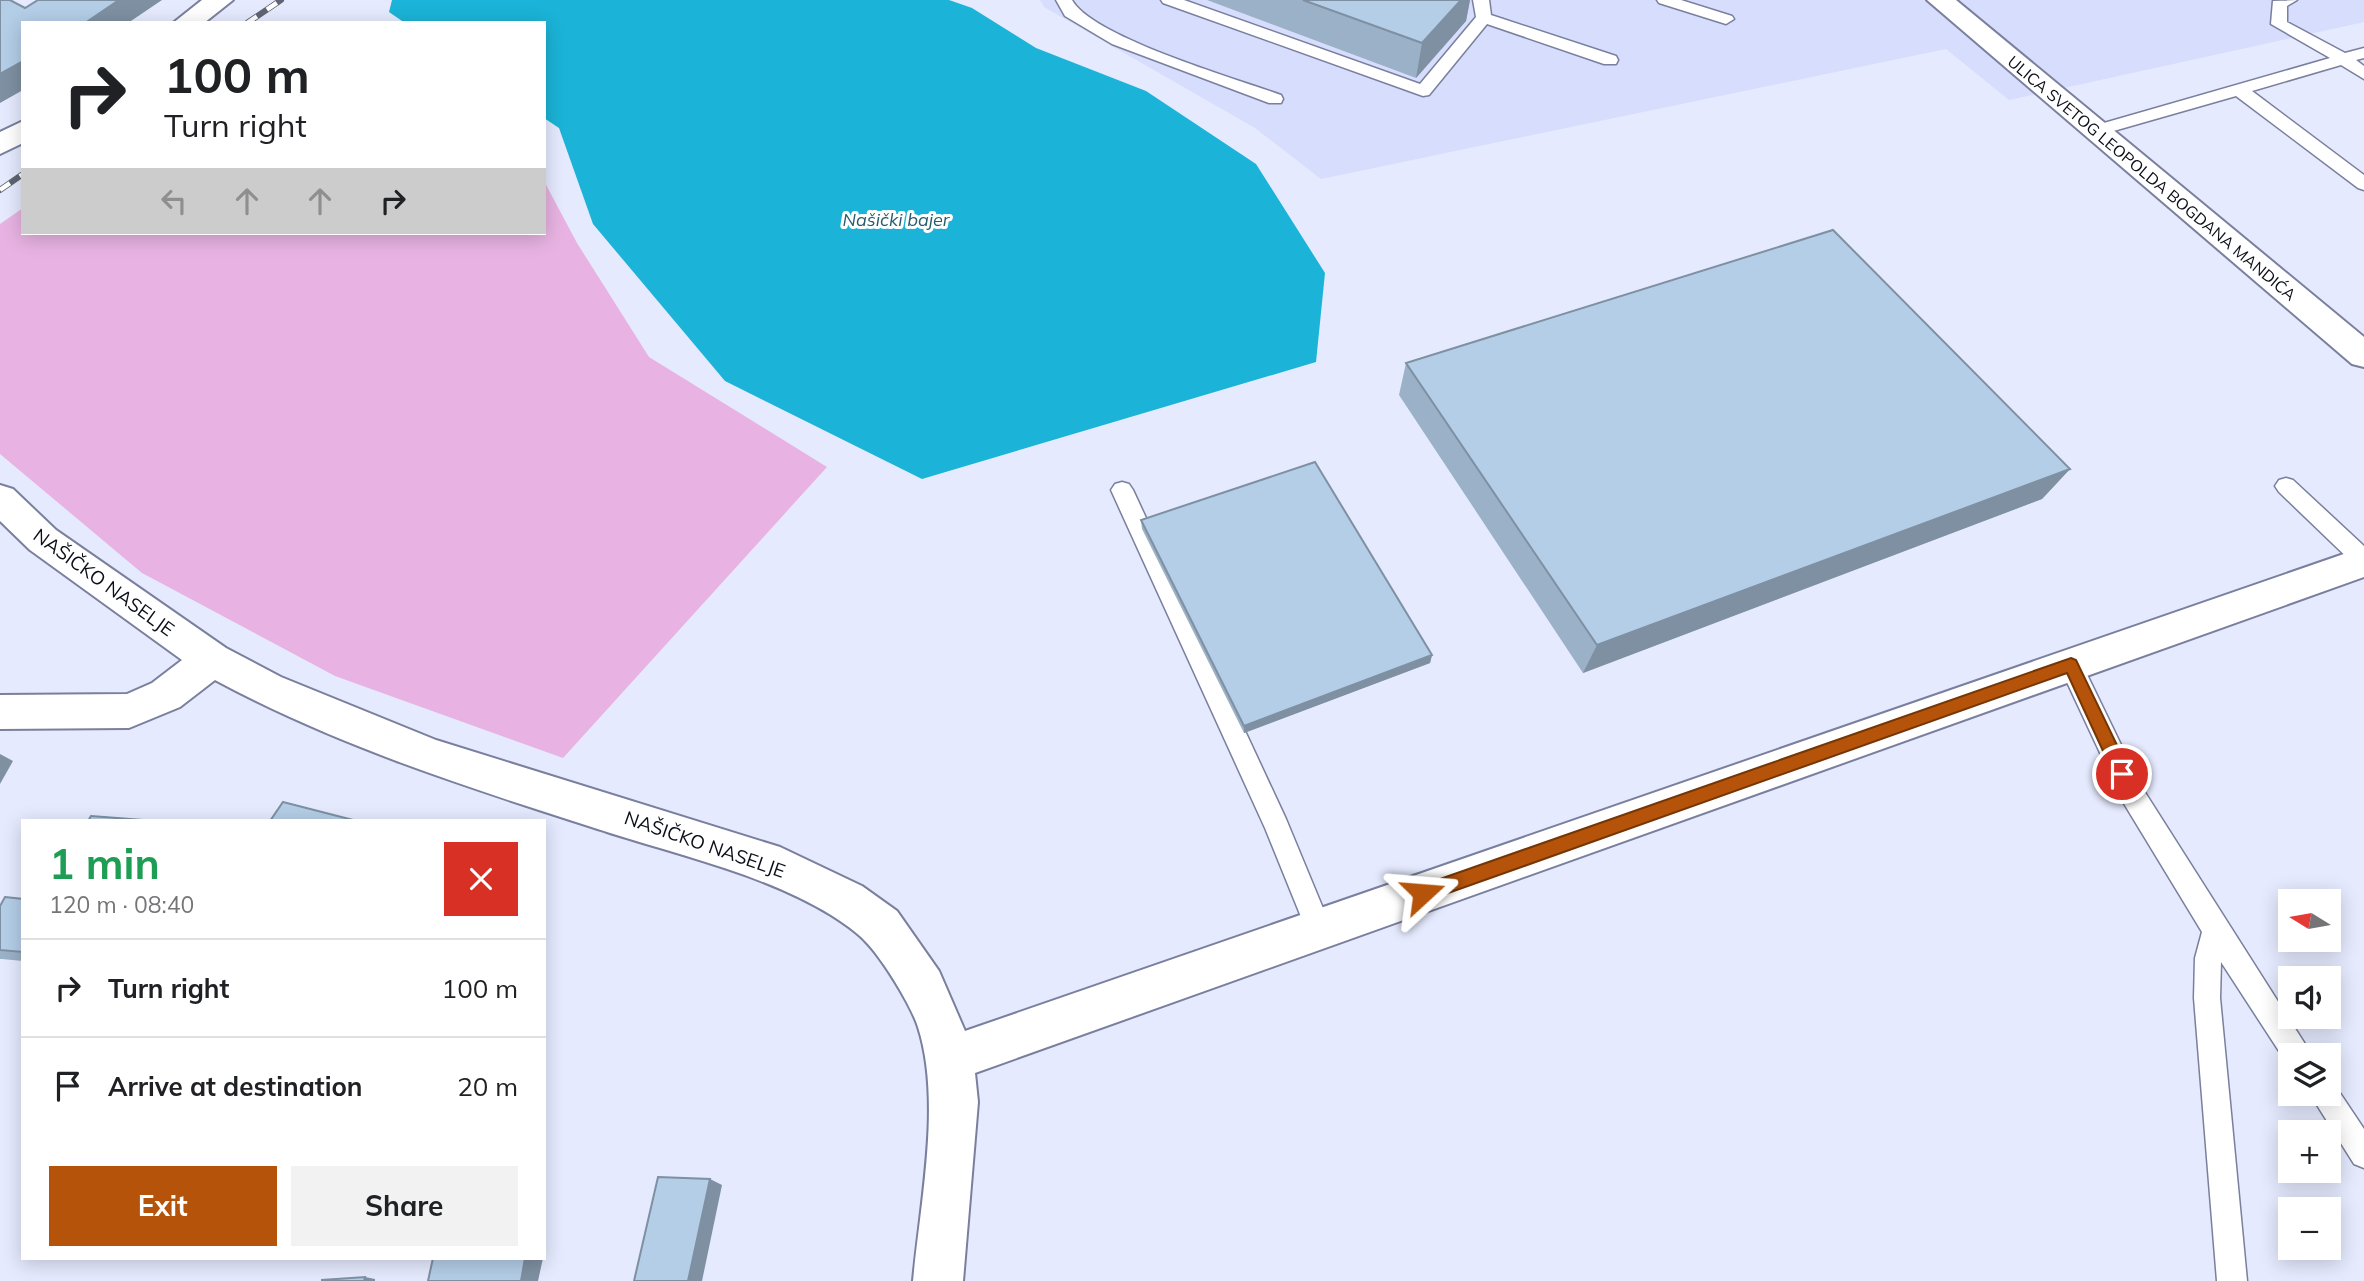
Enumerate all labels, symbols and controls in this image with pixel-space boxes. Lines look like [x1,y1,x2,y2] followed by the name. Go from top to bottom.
[164,44,310,105] text: 100 m
[49,49,140,140] icon: right
[2004,51,2300,305] street label: ULICA SVETOG LEOPOLDA BOGDANA MANDIĆA
[164,105,307,145] text: Turn right
[155,182,193,220] icon: left
[228,182,266,220] icon: ahead
[301,182,339,220] icon: ahead
[374,182,412,220] icon: right
[843,208,951,231] water label: Našički bajer
[29,523,179,641] street label: NAŠIČKO NASELJE
[2092,744,2152,804] pin
[2103,755,2141,793] icon: arrive
[621,805,789,883] street label: NAŠIČKO NASELJE
[49,837,160,890] text: 1 min
[444,842,518,916] button: close
[1386,856,1460,930] position arrow
[2278,889,2342,952] north arrow
[2278,889,2341,1260] map controls
[49,890,194,919] text: 120 m · 08:40
[2278,966,2341,1029] button: sound
[49,969,87,1007] icon: right
[108,972,229,1005] text: Turn right
[442,972,518,1005] text: 100 m
[2278,1043,2341,1106] button: layers
[49,1067,87,1105] icon: arrive
[108,1070,363,1103] text: Arrive at destination
[457,1070,518,1103] text: 20 m
[2278,1120,2341,1183] button: +
[49,1166,277,1246] button: Exit
[291,1166,518,1246] button: Share
[2278,1197,2341,1260] button: −

